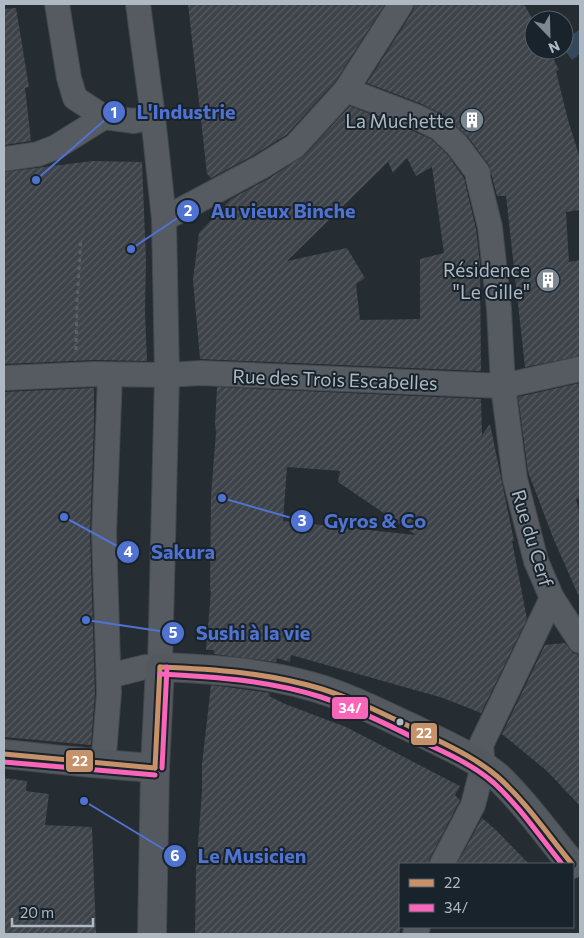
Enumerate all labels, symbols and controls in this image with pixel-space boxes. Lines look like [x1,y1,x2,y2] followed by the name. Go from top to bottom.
[524,10,574,60] north arrow
[546,38,562,57] text: N
[102,95,246,130] callout: L'Industrie
[136,99,236,123] text: L'Industrie
[111,103,117,121] text: 1
[459,107,485,133] building icon: La Muchette
[345,109,454,132] place label: La Muchette
[176,193,366,228] callout: Au vieux Binche
[210,198,356,222] text: Au vieux Binche
[184,201,192,219] text: 2
[443,258,530,303] place label: Résidence "Le Gille"
[535,267,561,293] building icon: Résidence "Le Gille"
[232,364,438,394] street label: Rue des Trois Escabelles
[507,487,559,590] street label: Rue du Cerf
[289,503,437,538] callout: Gyros & Co
[324,508,426,532] text: Gyros & Co
[298,511,307,529] text: 3
[116,535,225,570] callout: Sakura
[151,539,215,563] text: Sakura
[123,542,133,560] text: 4
[161,616,320,651] callout: Sushi à la vie
[196,620,310,644] text: Sushi à la vie
[169,623,178,641] text: 5
[331,696,369,720] line badge: 34/
[338,699,362,716] text: 34/
[395,717,405,727] unlabelled marker
[410,722,438,746] line badge: 22
[416,724,432,741] text: 22
[65,749,94,773] line badge: 22
[72,752,88,769] text: 22
[163,839,317,874] callout: Le Musicien
[198,843,306,867] text: Le Musicien
[170,846,180,864] text: 6
[399,863,574,928] legend
[444,873,461,891] text: 22
[12,896,94,928] scale bar
[444,898,469,916] text: 34/
[20,903,54,921] text: 20 m

